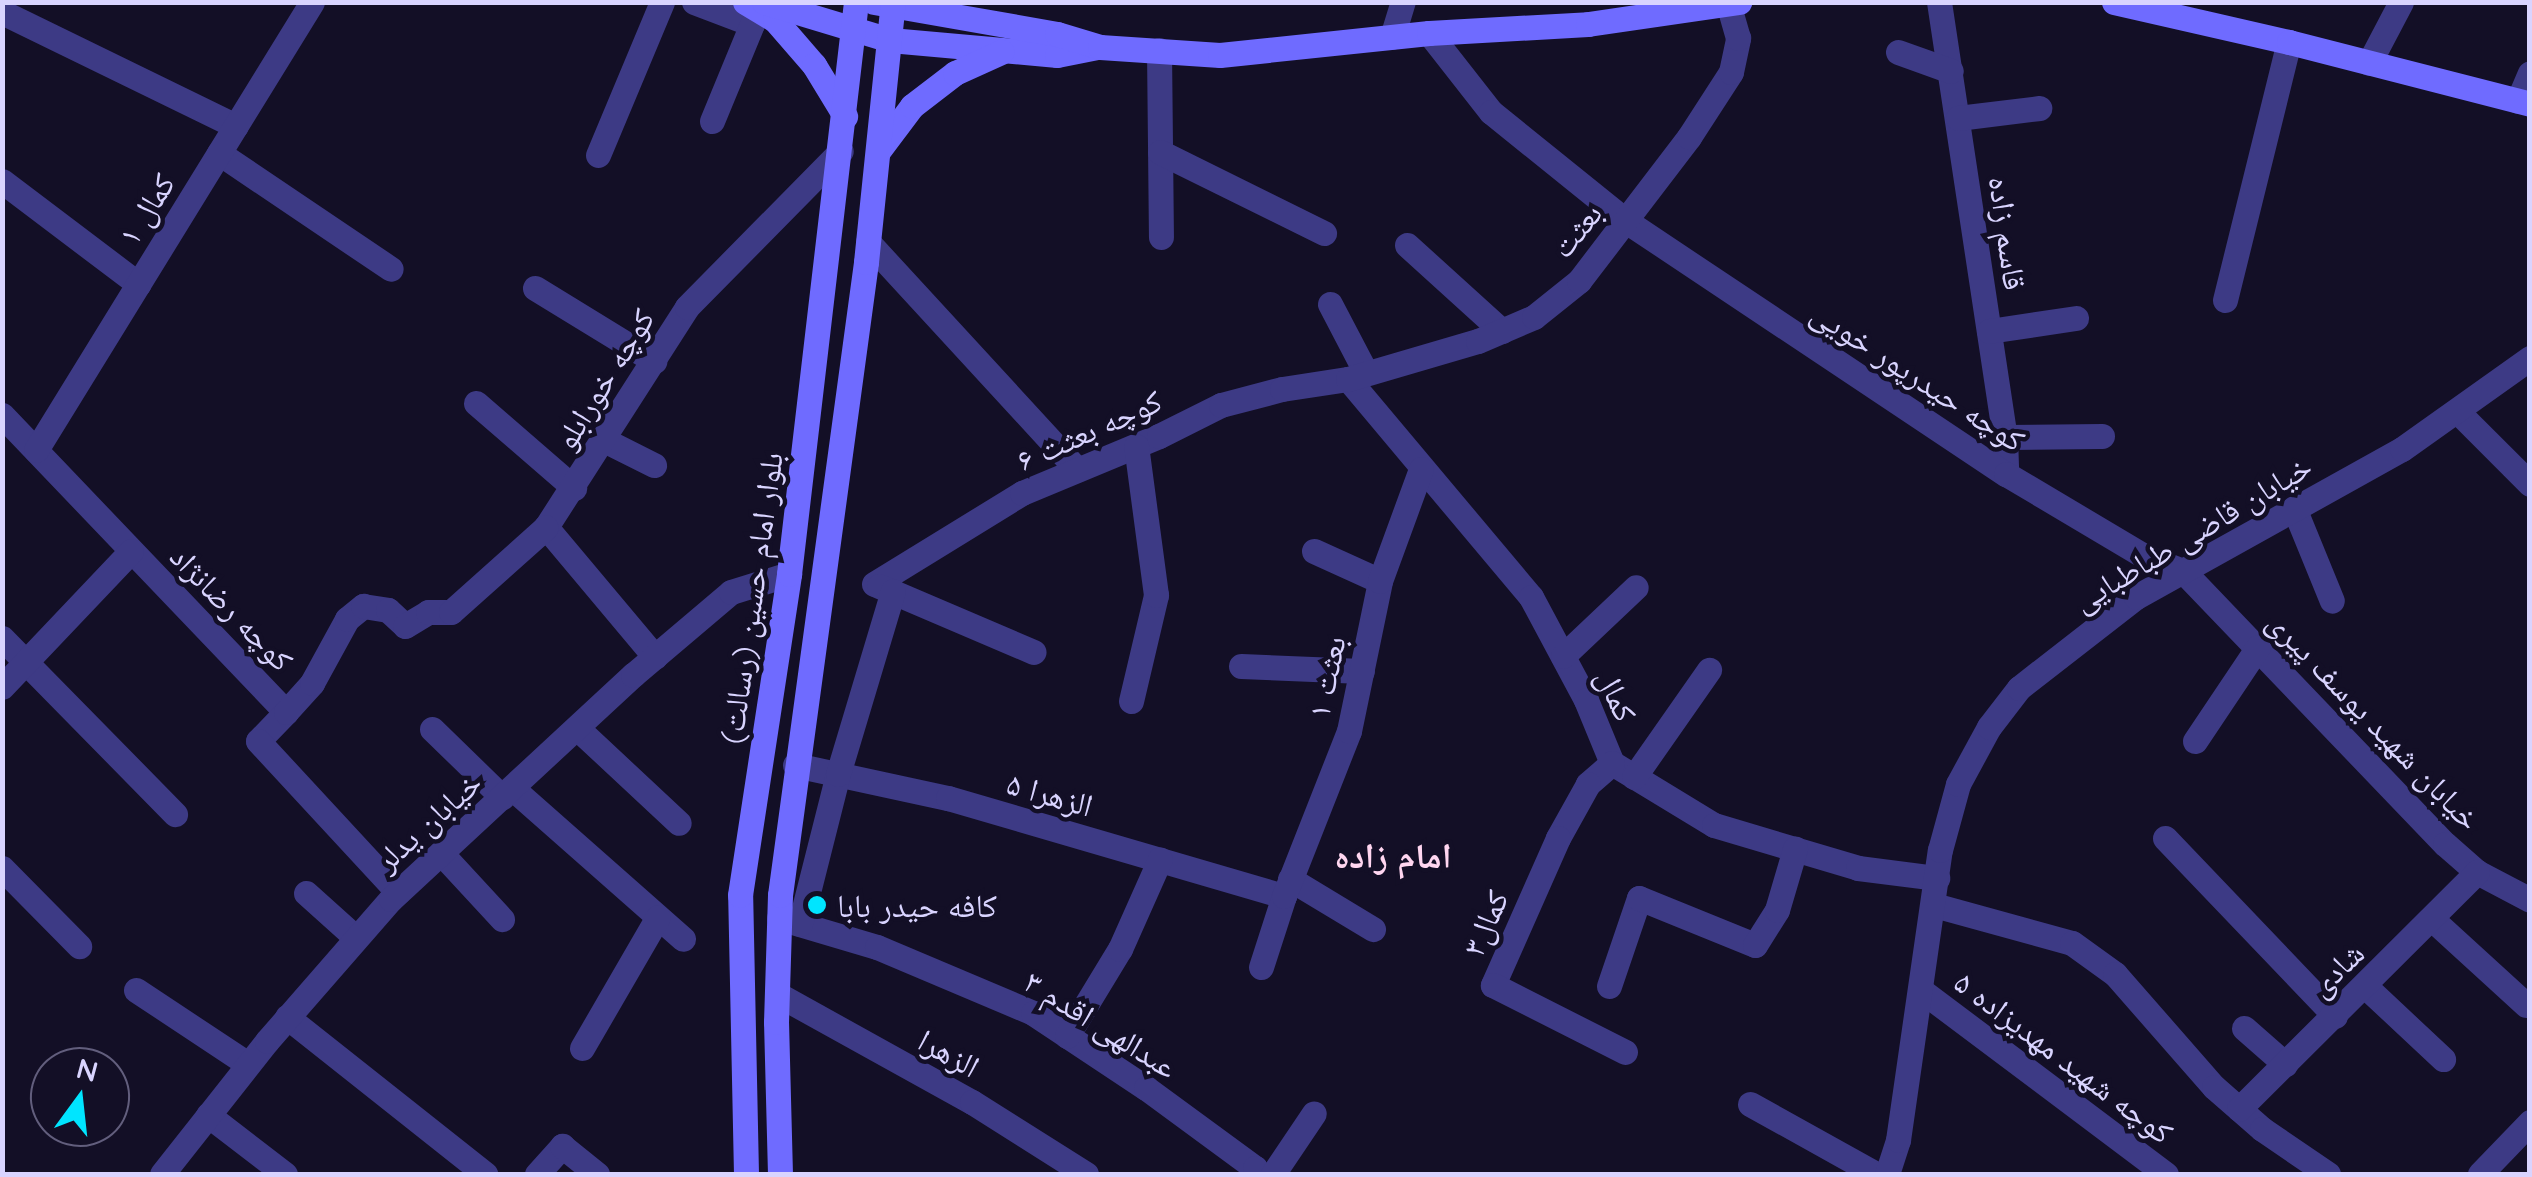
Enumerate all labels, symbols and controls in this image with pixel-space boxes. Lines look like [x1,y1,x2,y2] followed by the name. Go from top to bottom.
[109,166,183,252] street label: کمال ۱
[1981,174,2035,292] street label: قاسم زاده
[1542,195,1610,265] street label: بعثت
[1804,293,2032,459] street label: کوچه حیدرپور خویی
[546,302,662,456] street label: کوچه خورابلو
[1011,381,1167,479] street label: کوچه بعثت ۶
[2066,447,2318,619] street label: خیابان قاضی طباطبایی
[712,450,790,746] street label: بلوار امام حسین (رسالت)
[163,537,301,679] street label: کوچه رضانژاد
[2259,602,2489,838] street label: خیابان شهید یوسف پیری
[1299,633,1353,721] street label: بعثت ۱
[1589,663,1645,727] street label: کمال
[367,763,489,879] street label: خیابان یدلر
[1003,764,1097,824] street label: الزهرا ۵
[1334,834,1452,876] district label: امام زاده
[1454,884,1516,962] street label: کمال۳
[837,886,997,924] place label: کافه حیدر بابا
[806,894,828,916] marker: کافه حیدر بابا
[2300,934,2372,1004] street label: شادی
[1017,962,1185,1086] street label: عبدالهی اقدم ۳
[1947,962,2181,1152] street label: کوچه شهید مهدیزاده ۵
[912,1021,986,1085] street label: الزهرا
[30,1047,130,1147] north arrow
[73,1050,102,1089] text: N

